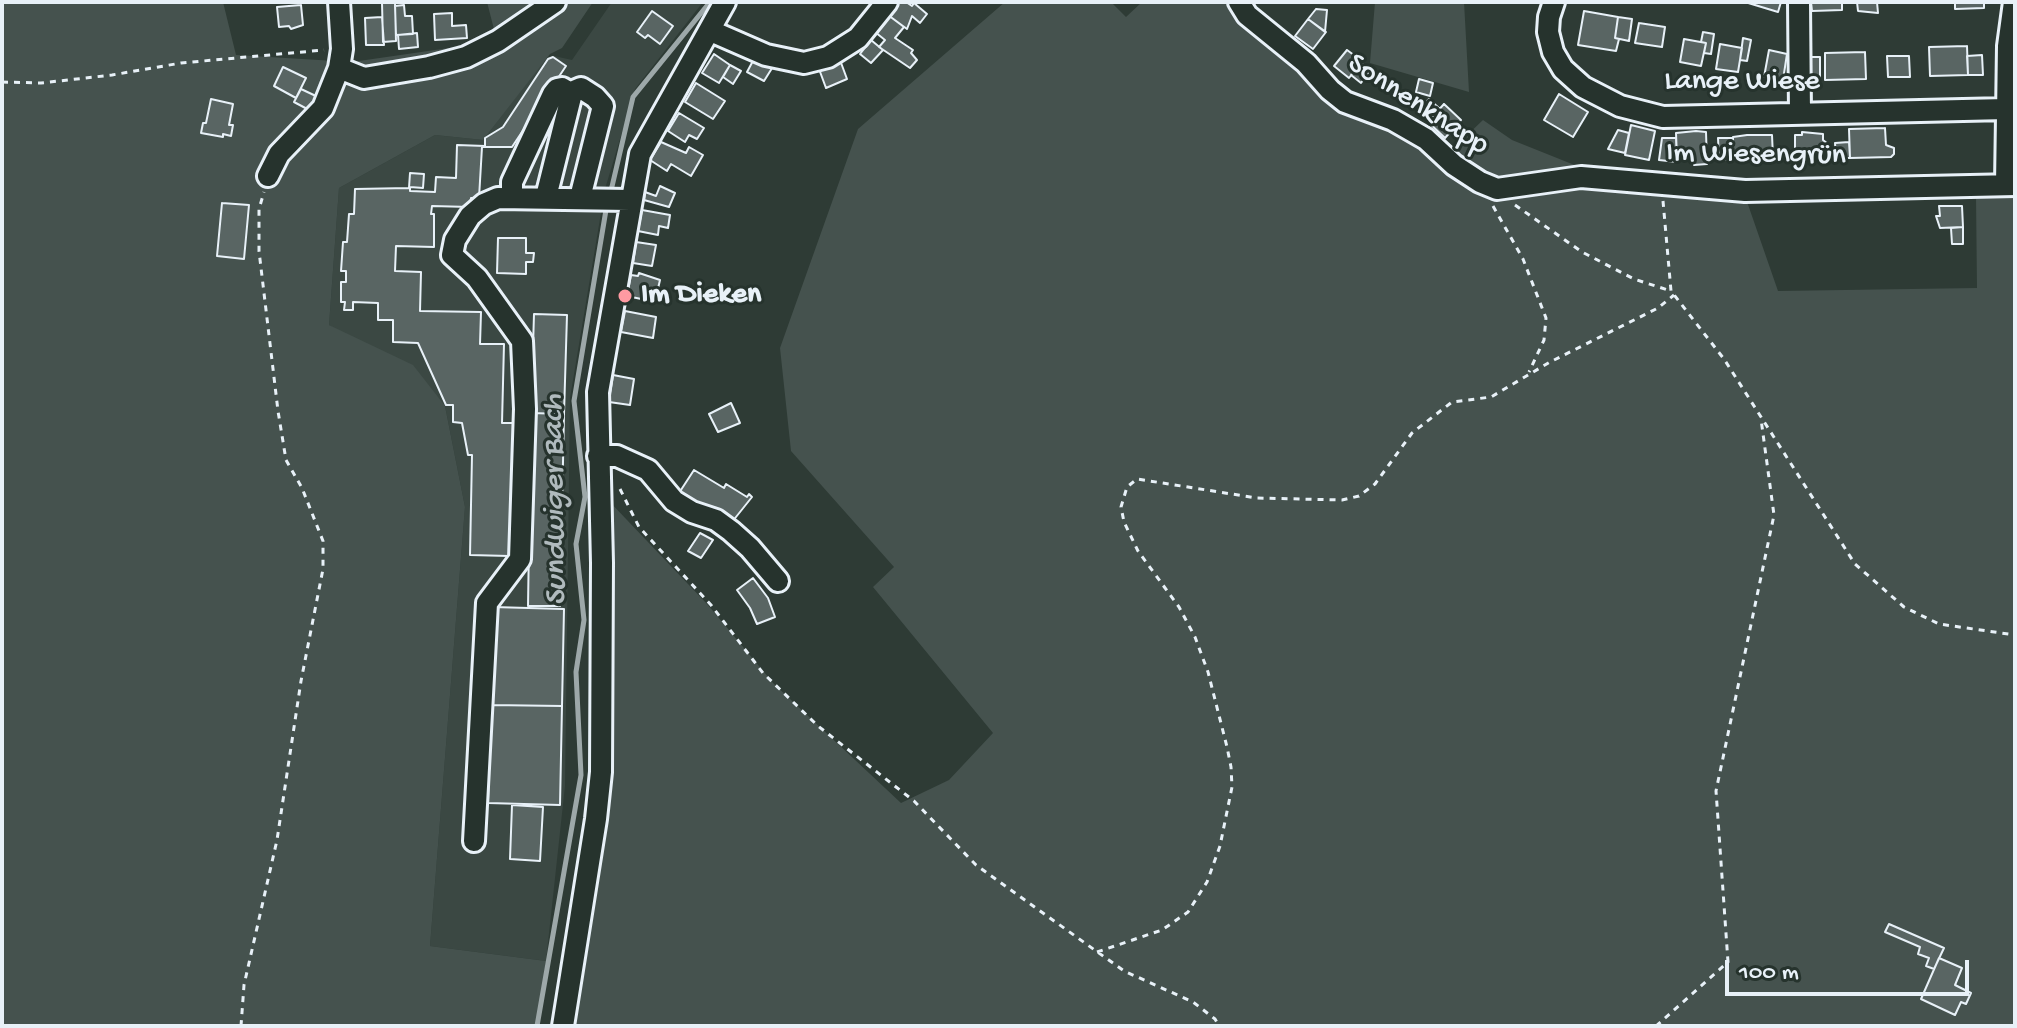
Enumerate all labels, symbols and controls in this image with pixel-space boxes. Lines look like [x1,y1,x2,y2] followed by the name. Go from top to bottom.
[1339,47,1495,165] street label: Sonnenknapp
[1664,65,1820,101] street label: Lange Wiese
[1666,136,1846,176] street label: Im Wiesengrün
[641,278,761,314] place label: Im Dieken
[616,287,634,305] marker: Im Dieken
[536,394,578,606] water label: Sundwiger Bach
[1729,944,1973,994] scale bar
[1739,959,1799,988] text: 100 m

